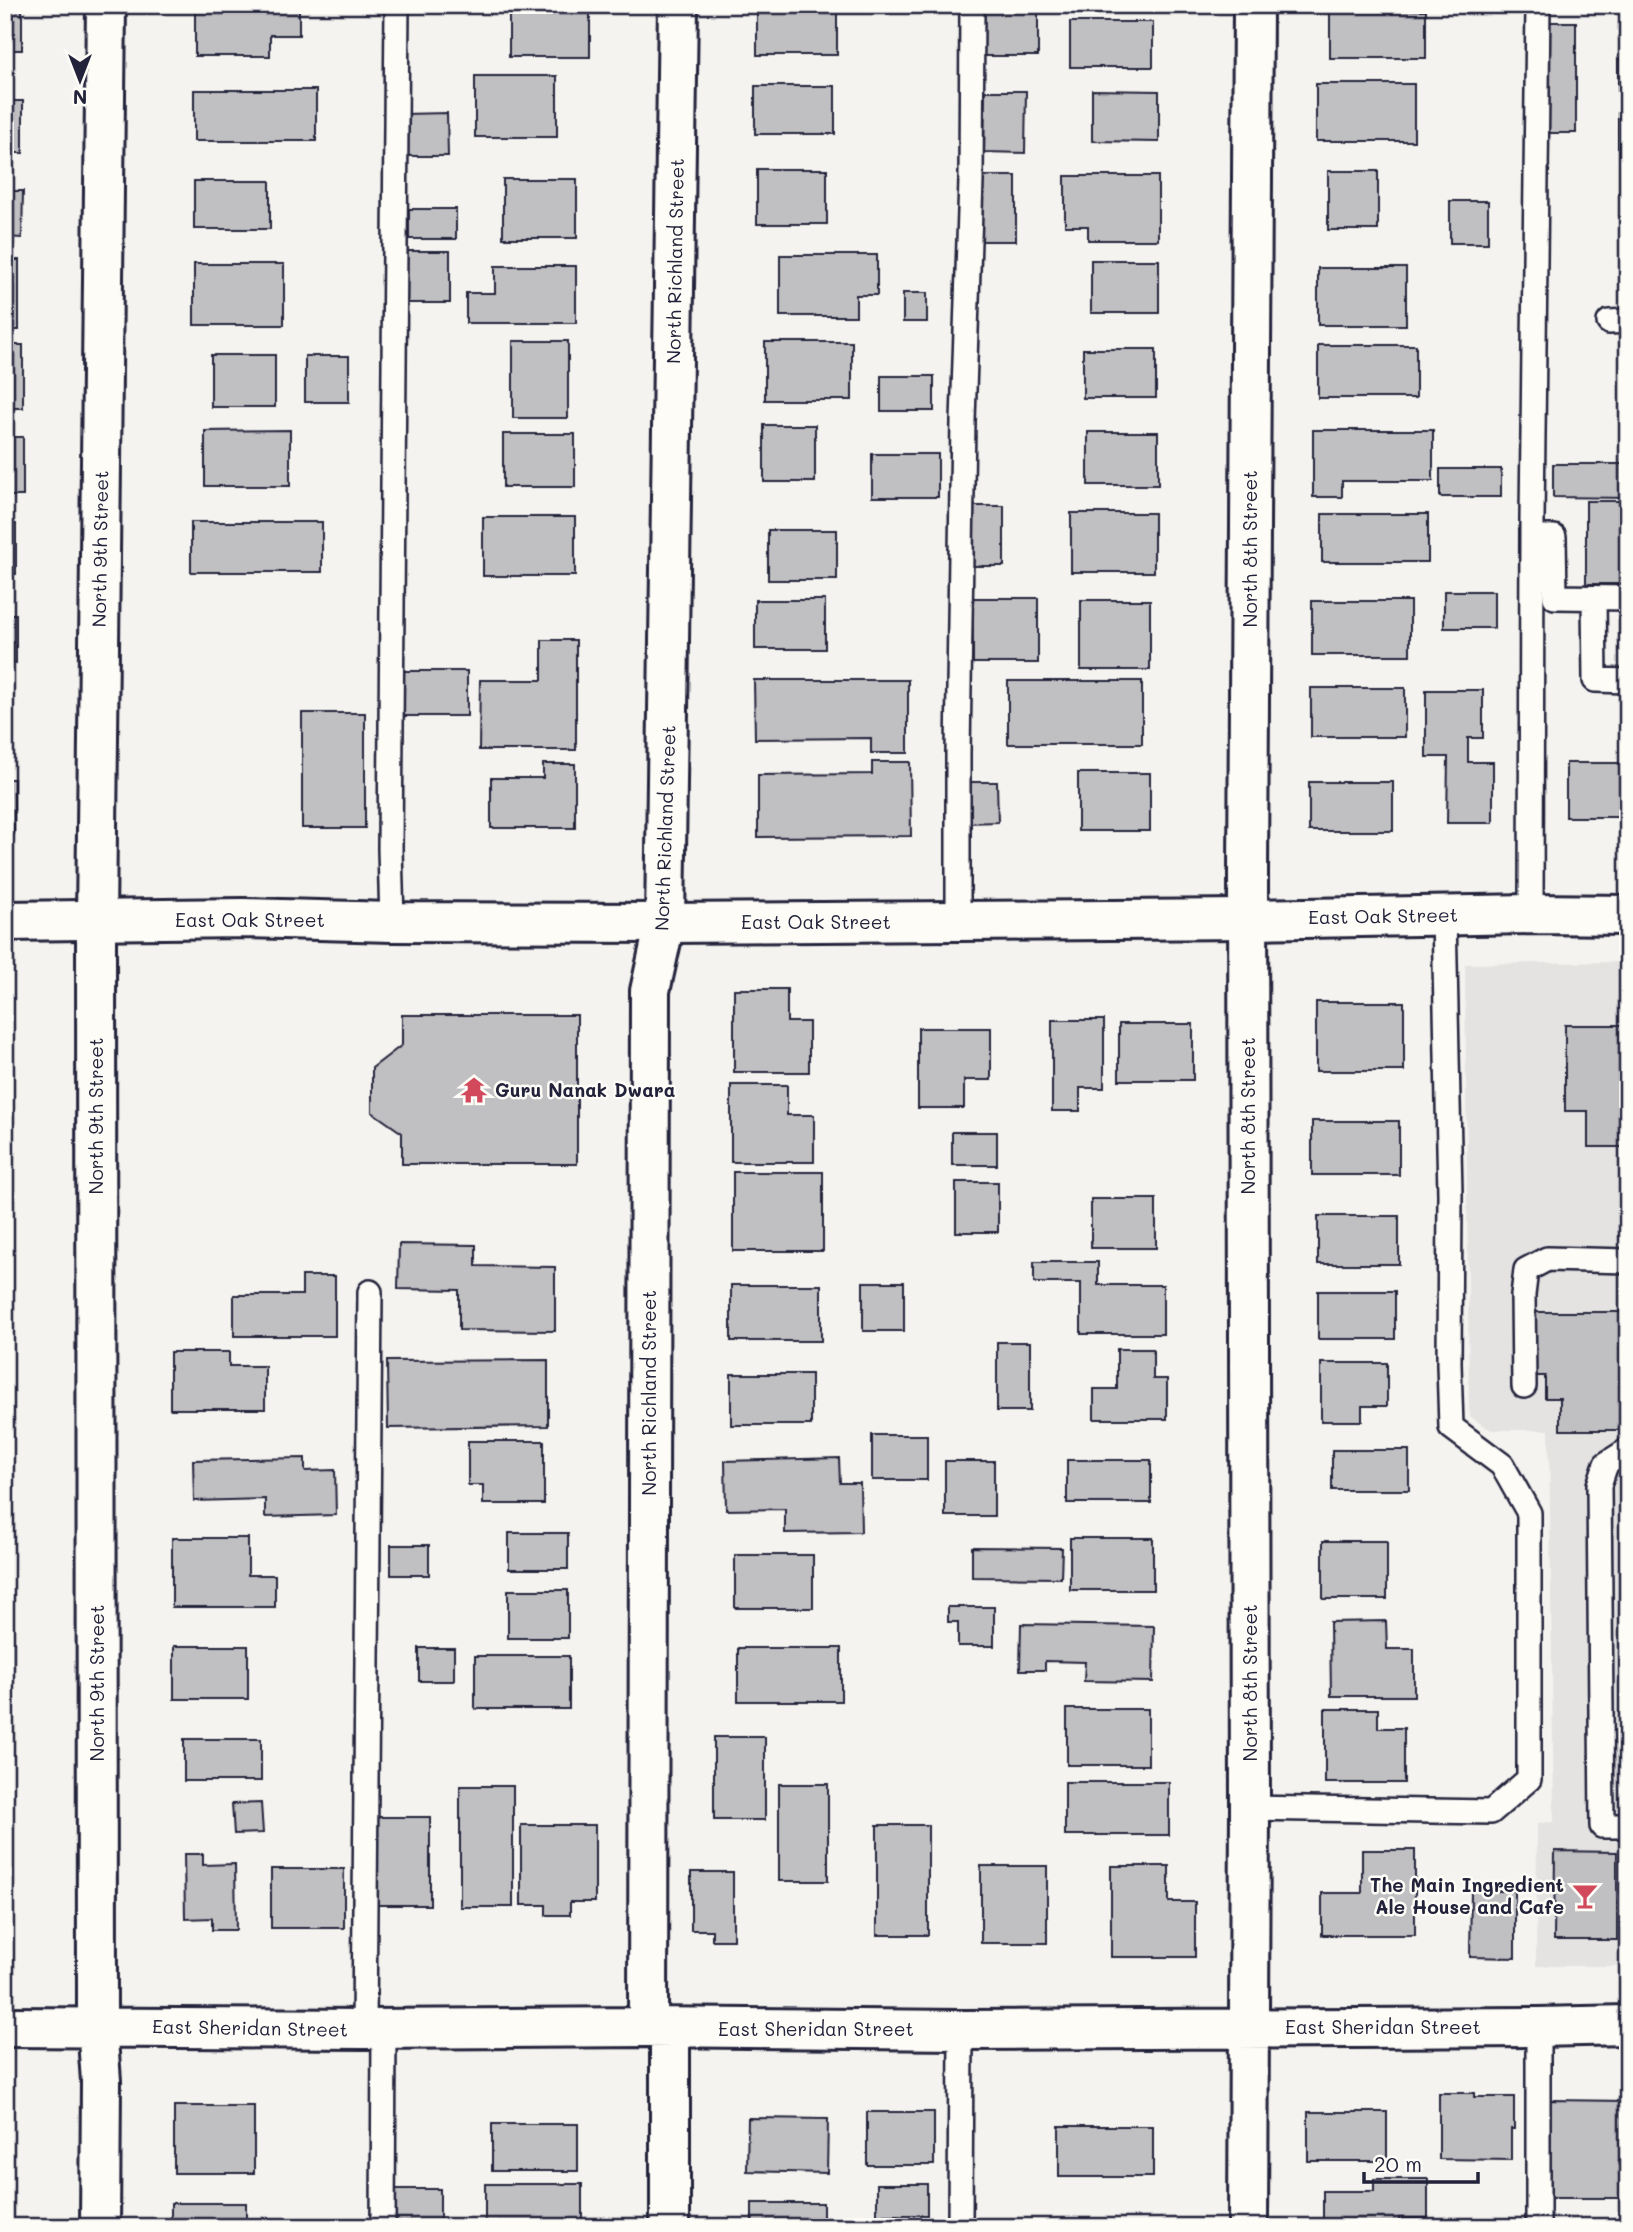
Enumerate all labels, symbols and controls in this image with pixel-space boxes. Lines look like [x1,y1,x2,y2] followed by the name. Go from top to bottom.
[46,46,116,116] north arrow
[73,85,87,110] text: N
[660,158,689,364] street label: North Richland Street
[86,470,113,628] street label: North 9th Street
[1237,470,1262,628] street label: North 8th Street
[648,725,681,931] street label: North Richland Street
[1308,902,1458,929] street label: East Oak Street
[175,907,325,932] street label: East Oak Street
[741,909,891,934] street label: East Oak Street
[1235,1037,1260,1195] street label: North 8th Street
[83,1038,108,1194] street label: North 9th Street
[459,1075,489,1105] temple icon: Guru Nanak Dwara
[495,1077,675,1102] place label: Guru Nanak Dwara
[636,1290,661,1496] street label: North Richland Street
[1237,1604,1262,1762] street label: North 8th Street
[84,1605,109,1761] street label: North 9th Street
[1370,1872,1564,1919] place label: The Main Ingredient Ale House and Cafe
[1570,1881,1600,1911] bar icon: The Main Ingredient Ale House and Cafe
[152,2013,348,2042] street label: East Sheridan Street
[1285,2014,1481,2039] street label: East Sheridan Street
[718,2016,914,2041] street label: East Sheridan Street
[1364,2141,1477,2185] scale bar
[1374,2150,1422,2177] text: 20 m

